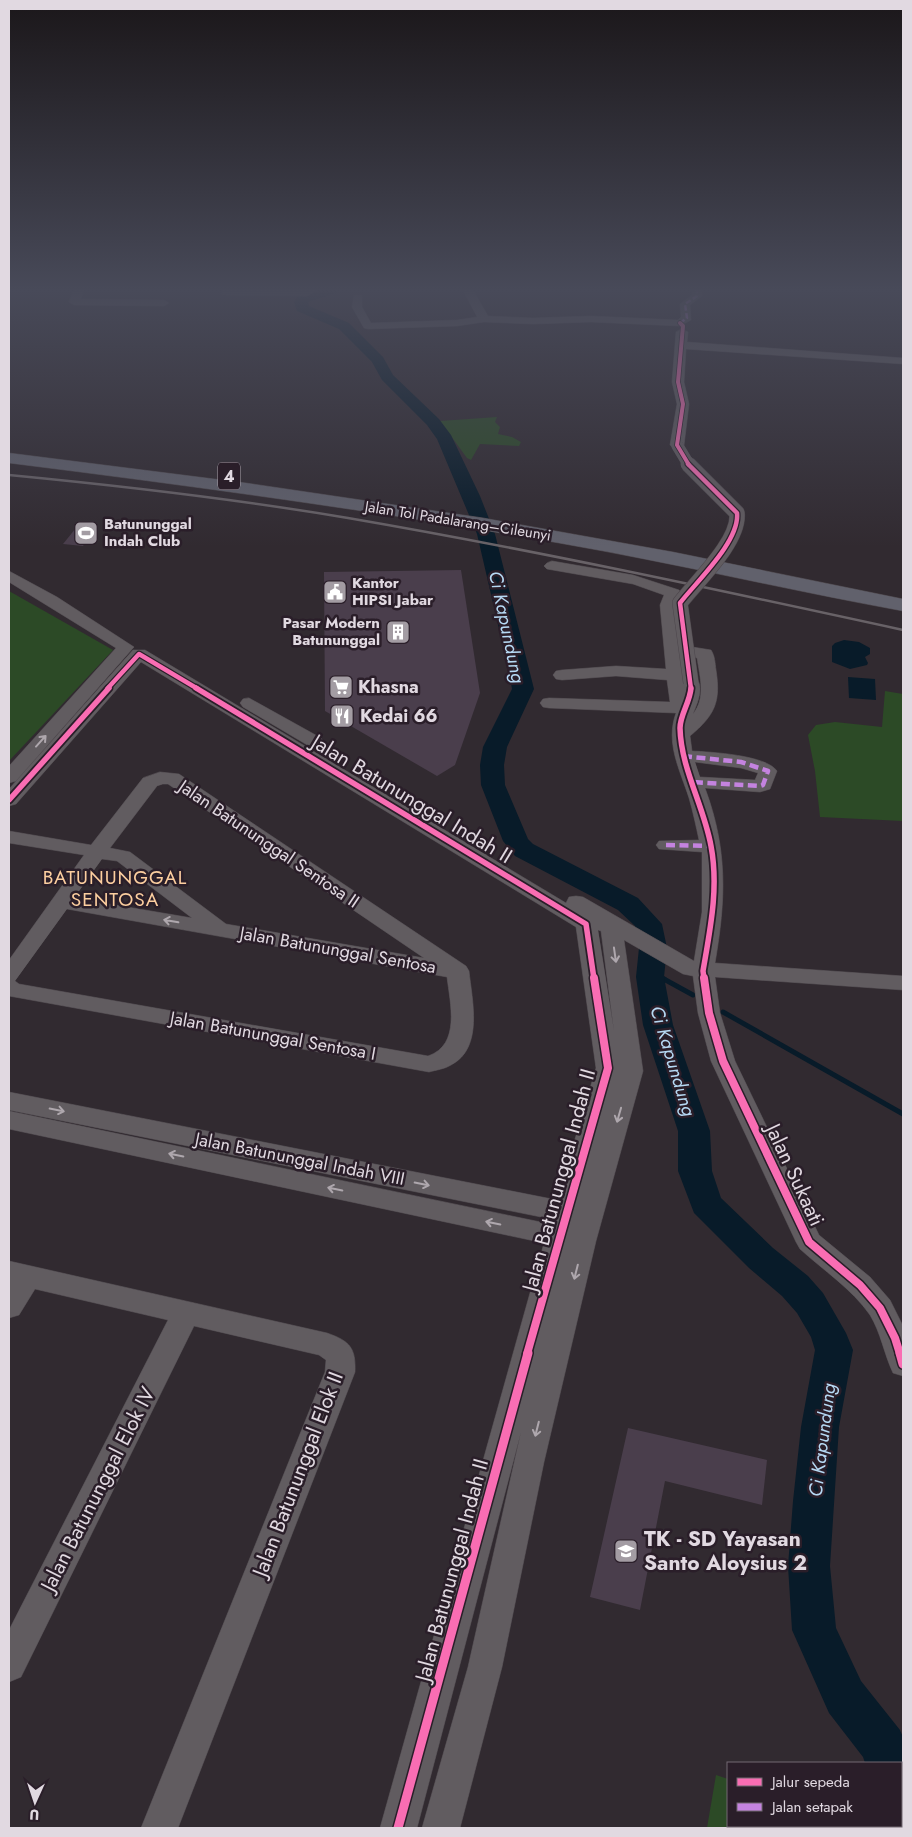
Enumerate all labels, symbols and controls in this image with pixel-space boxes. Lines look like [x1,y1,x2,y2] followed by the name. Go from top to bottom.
[218,462,240,490] road number: 4
[361,495,553,547] street label: Jalan Tol Padalarang–Cileunyi
[104,513,192,552] place label: Batununggal Indah Club
[73,520,99,546] sports icon: Batununggal Indah Club
[482,568,532,686] water label: Ci Kapundung
[352,572,434,611] place label: Kantor HIPSI Jabar
[322,579,348,605] public building icon: Kantor HIPSI Jabar
[283,612,380,651] place label: Pasar Modern Batununggal
[385,619,411,645] building icon: Pasar Modern Batununggal
[328,674,354,700] supermarket icon: Khasna
[358,674,419,700] place label: Khasna
[329,703,355,729] restaurant icon: Kedai 66
[360,703,438,729] place label: Kedai 66
[303,726,518,871] street label: Jalan Batununggal Indah II
[36,734,47,747] one-way arrow
[172,773,365,914] street label: Jalan Batununggal Sentosa II
[43,864,187,913] district label: BATUNUNGGAL SENTOSA
[163,915,179,925] one-way arrow
[236,920,438,980] street label: Jalan Batununggal Sentosa
[611,947,621,963] one-way arrow
[643,1002,703,1120] water label: Ci Kapundung
[166,1005,378,1067] street label: Jalan Batununggal Sentosa I
[514,1065,603,1298] street label: Jalan Batununggal Indah II
[48,1106,64,1116] one-way arrow
[614,1107,623,1123] one-way arrow
[757,1116,832,1231] street label: Jalan Sukaati
[191,1126,407,1192] street label: Jalan Batununggal Indah VIII
[168,1150,184,1159] one-way arrow
[413,1179,429,1189] one-way arrow
[327,1184,343,1193] one-way arrow
[486,1218,502,1227] one-way arrow
[571,1263,580,1279] one-way arrow
[244,1367,351,1584] street label: Jalan Batununggal Elok II
[32,1381,163,1599] street label: Jalan Batununggal Elok IV
[802,1381,842,1498] water label: Ci Kapundung
[532,1421,541,1437] one-way arrow
[407,1455,496,1688] street label: Jalan Batununggal Indah II
[644,1524,807,1578] place label: TK - SD Yayasan Santo Aloysius 2
[613,1538,639,1564] school or university icon: TK - SD Yayasan Santo Aloysius 2
[727,1762,902,1827] legend
[770,1771,850,1793] text: Jalur sepeda
[10,1777,60,1827] north arrow
[770,1796,853,1818] text: Jalan setapak
[29,1805,40,1825] text: U

